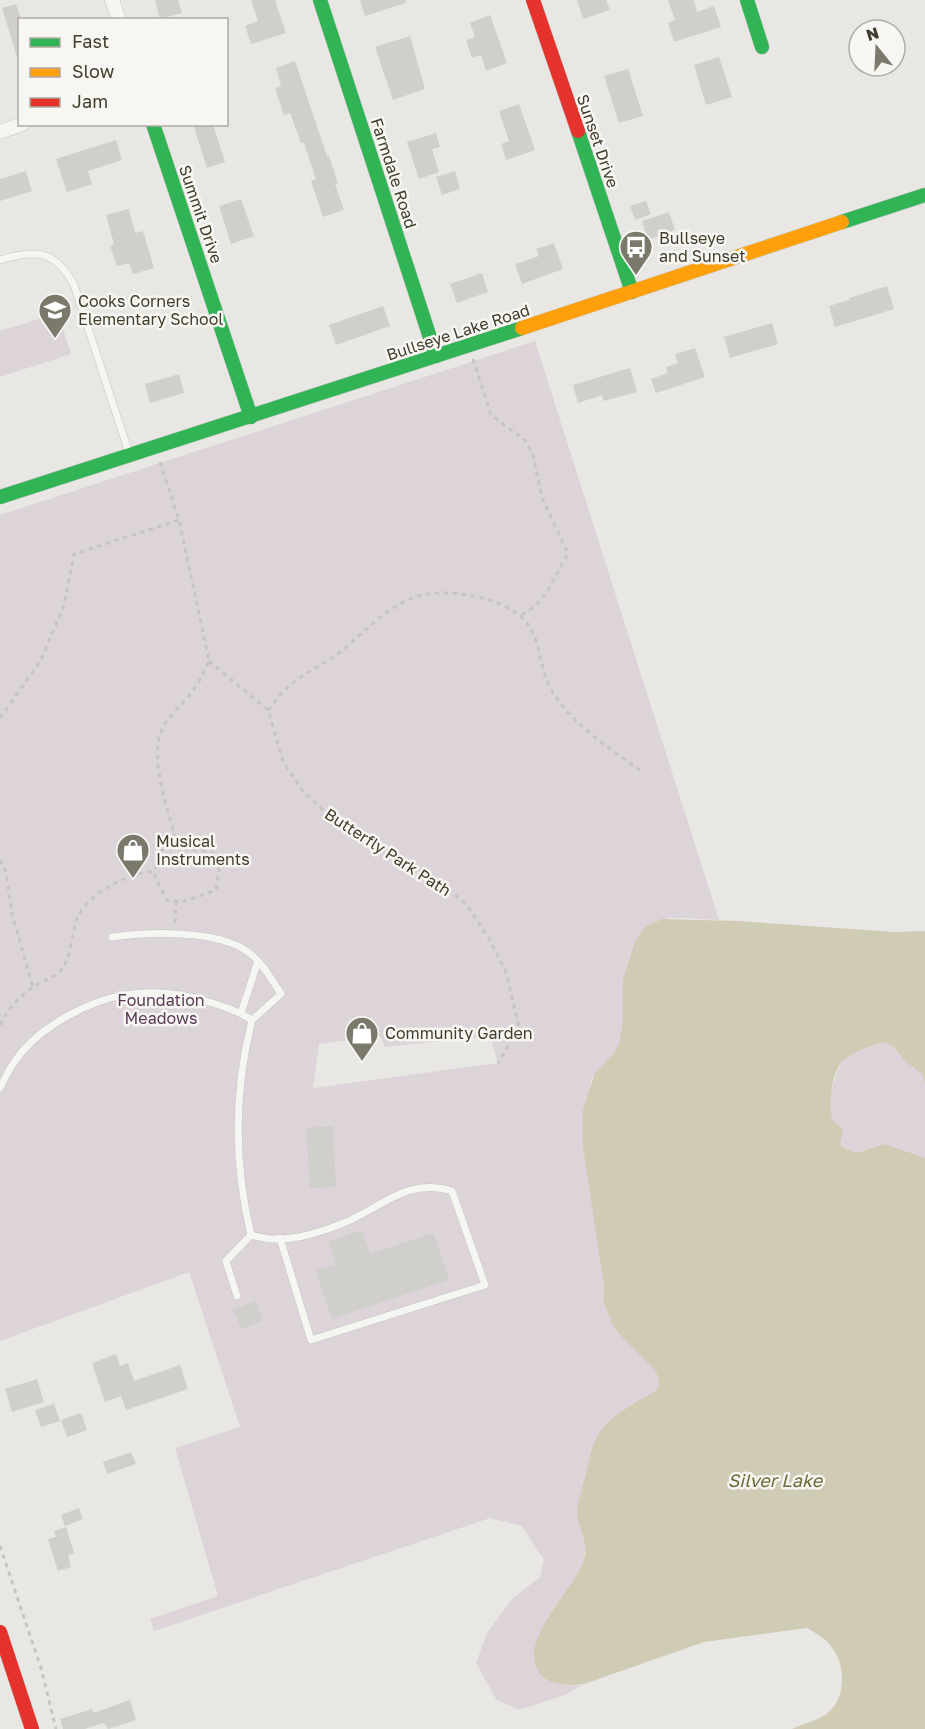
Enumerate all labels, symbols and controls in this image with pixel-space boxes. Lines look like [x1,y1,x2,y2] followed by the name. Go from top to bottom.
[18,18,228,126] legend
[847,18,907,78] north arrow
[863,22,881,45] text: N
[72,30,109,52] text: Fast
[72,60,115,82] text: Slow
[72,90,108,112] text: Jam
[573,92,623,190] street label: Sunset Drive
[367,115,421,231] street label: Farmdale Road
[175,162,227,266] street label: Summit Drive
[659,228,746,266] place label: Bullseye and Sunset
[618,229,654,276] bus stop icon: Bullseye and Sunset
[78,291,223,329] place label: Cooks Corners Elementary School
[37,292,73,339] school or university icon: Cooks Corners Elementary School
[384,299,532,365] street label: Bullseye Lake Road
[321,804,455,900] street label: Butterfly Park Path
[156,831,250,869] place label: Musical Instruments
[115,832,151,879] shop icon: Musical Instruments
[117,990,205,1028] park label: Foundation Meadows
[344,1015,380,1062] shop icon: Community Garden
[385,1023,533,1043] place label: Community Garden
[728,1469,824,1491] water label: Silver Lake

